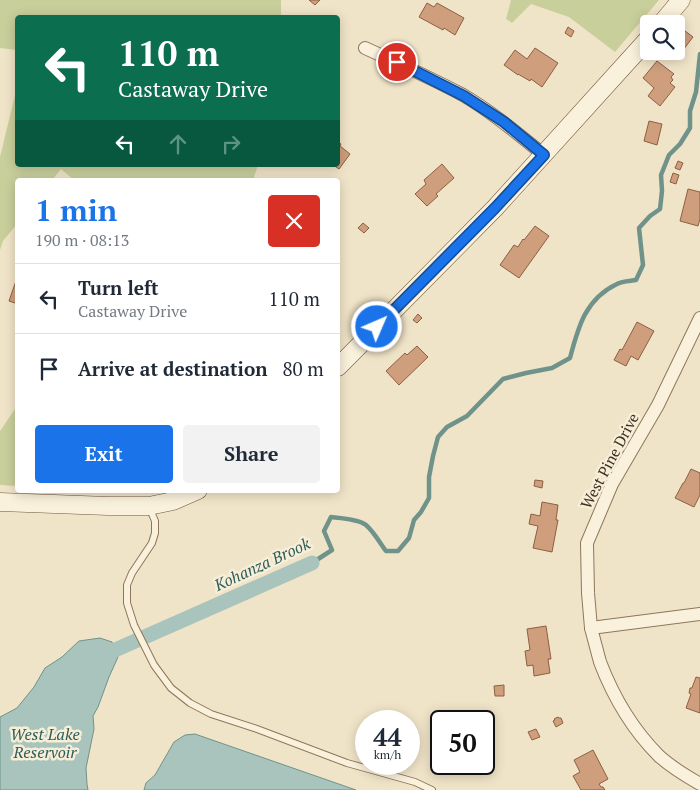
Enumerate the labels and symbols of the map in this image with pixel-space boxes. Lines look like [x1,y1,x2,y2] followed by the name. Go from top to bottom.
[376,41,418,83] pin
[350,300,402,352] position arrow
[575,409,643,512] street label: West Pine Drive
[210,532,314,596] water label: Kohanza Brook
[430,710,495,775] speed limit sign: 50
[10,723,80,763] water label: West Lake Reservoir

